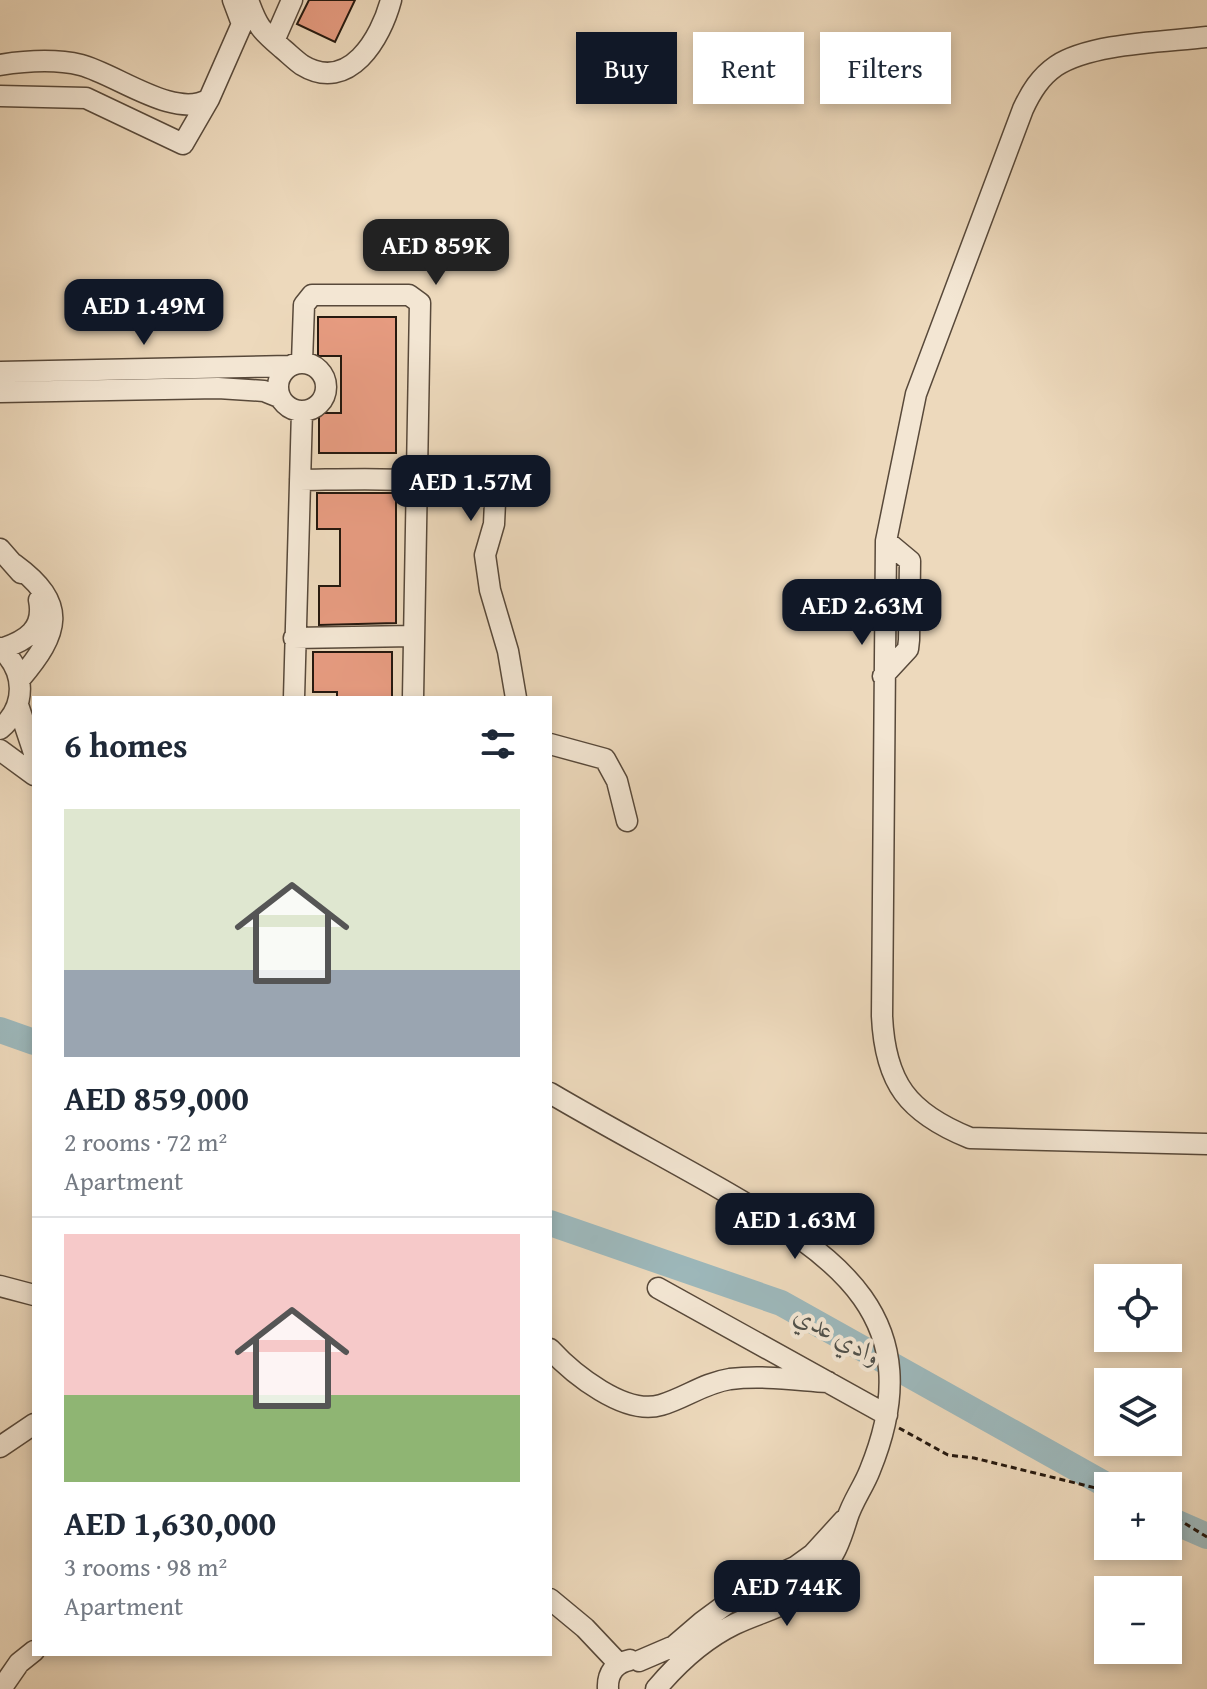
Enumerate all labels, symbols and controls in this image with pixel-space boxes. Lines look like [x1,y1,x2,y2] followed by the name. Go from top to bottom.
[576,32,677,104] chip: Buy
[693,32,804,104] chip: Rent
[820,32,951,104] chip: Filters
[353,219,519,287] pin: AED 859K
[381,225,491,264] text: AED 859K
[52,279,236,347] pin: AED 1.49M
[82,285,206,324] text: AED 1.49M
[379,455,563,523] pin: AED 1.57M
[409,461,533,500] text: AED 1.57M
[770,579,954,647] pin: AED 2.63M
[800,585,924,624] text: AED 2.63M
[64,720,188,769] text: 6 homes
[476,722,520,766] icon: filters
[220,861,364,1005] icon: home
[64,1073,249,1122] text: AED 859,000
[64,1122,227,1161] text: 2 rooms · 72 m²
[64,1161,183,1200] text: Apartment
[703,1193,887,1261] pin: AED 1.63M
[733,1199,857,1238] text: AED 1.63M
[1094,1264,1182,1664] map controls
[1094,1264,1182,1352] button: locate
[220,1286,364,1430] icon: home
[786,1294,889,1376] water label: وادي عدي
[1094,1368,1182,1456] button: layers
[1094,1472,1182,1560] button: +
[64,1498,276,1547] text: AED 1,630,000
[64,1547,227,1586] text: 3 rooms · 98 m²
[704,1560,870,1628] pin: AED 744K
[732,1566,842,1605] text: AED 744K
[1094,1576,1182,1664] button: −
[64,1586,183,1625] text: Apartment

